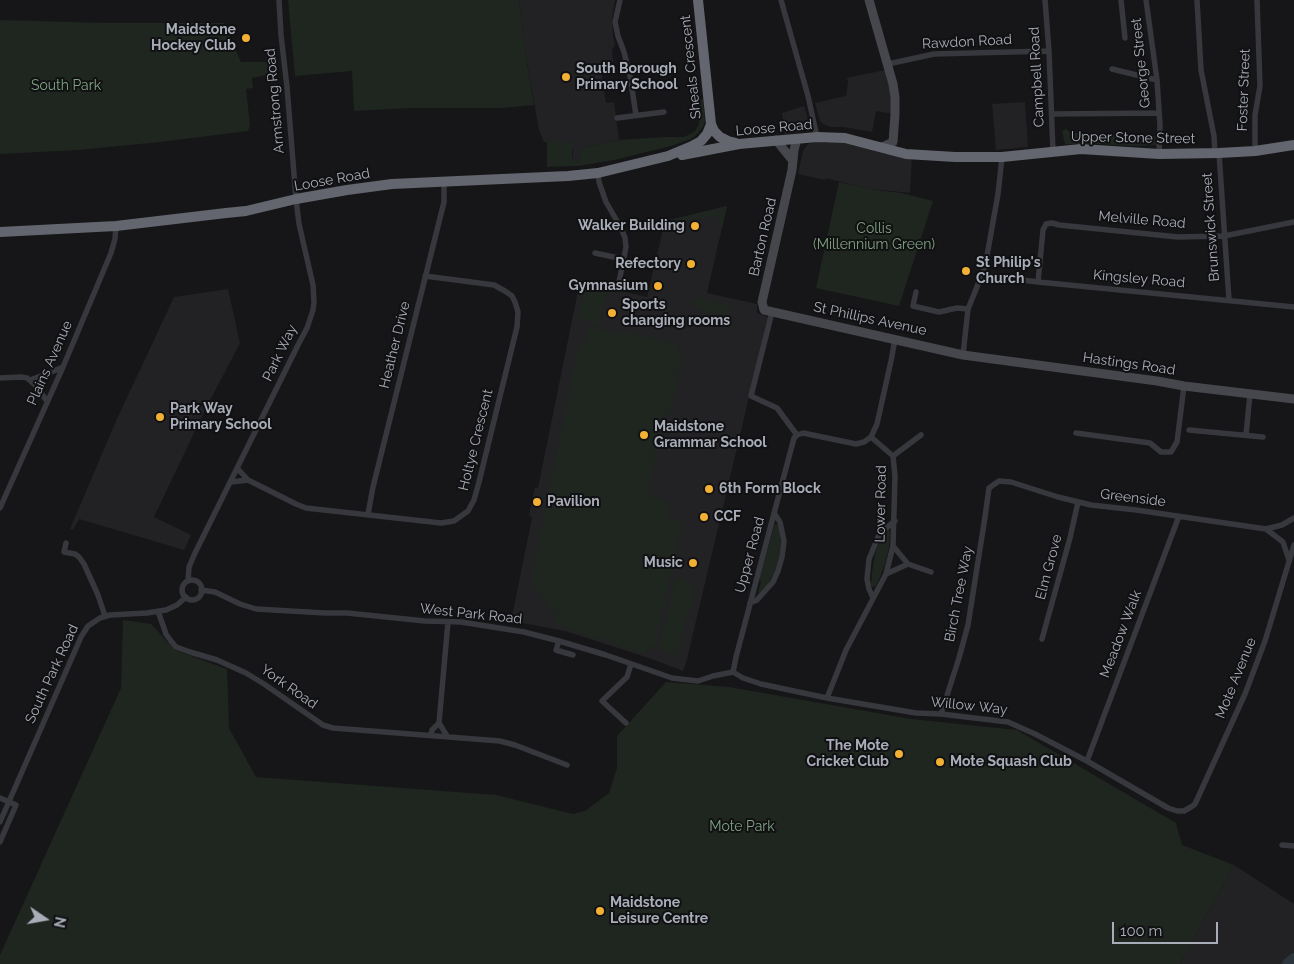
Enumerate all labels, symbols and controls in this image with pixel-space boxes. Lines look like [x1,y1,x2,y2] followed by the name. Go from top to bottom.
[677,14,705,120] street label: Sheals Crescent
[1128,17,1154,109] street label: George Street
[151,22,236,54] place label: Maidstone Hockey Club
[1026,26,1048,128] street label: Campbell Road
[922,31,1012,53] street label: Rawdon Road
[240,32,252,44] marker: Maidstone Hockey Club
[262,48,288,154] street label: Armstrong Road
[1234,48,1254,132] street label: Foster Street
[576,61,678,94] place label: South Borough Primary School
[560,71,572,83] marker: South Borough Primary School
[31,78,101,94] park label: South Park
[735,116,813,140] street label: Loose Road
[1071,129,1195,147] street label: Upper Stone Street
[293,165,371,195] street label: Loose Road
[1199,172,1223,282] street label: Brunswick Street
[746,196,780,278] street label: Barton Road
[1098,208,1186,232] street label: Melville Road
[578,218,685,234] place label: Walker Building
[689,220,701,232] marker: Walker Building
[813,221,935,253] park label: Collis (Millennium Green)
[976,255,1041,288] place label: St Philip's Church
[615,256,681,272] place label: Refectory
[685,258,697,270] marker: Refectory
[960,265,972,277] marker: St Philip's Church
[1092,267,1186,291] street label: Kingsley Road
[569,278,648,294] place label: Gymnasium
[652,280,664,292] marker: Gymnasium
[622,297,730,330] place label: Sports changing rooms
[812,299,928,339] street label: St Phillips Avenue
[376,300,414,390] street label: Heather Drive
[606,307,618,319] marker: Sports changing rooms
[24,318,76,408] street label: Plains Avenue
[259,322,301,384] street label: Park Way
[1082,349,1176,379] street label: Hastings Road
[455,387,497,493] street label: Holtye Crescent
[170,401,272,434] place label: Park Way Primary School
[154,411,166,423] marker: Park Way Primary School
[654,419,767,452] place label: Maidstone Grammar School
[638,429,650,441] marker: Maidstone Grammar School
[872,465,890,543] street label: Lower Road
[719,481,821,497] place label: 6th Form Block
[703,483,715,495] marker: 6th Form Block
[1099,486,1167,510] street label: Greenside
[547,494,600,510] place label: Pavilion
[531,496,543,508] marker: Pavilion
[714,509,741,525] place label: CCF
[698,511,710,523] marker: CCF
[732,515,768,595] street label: Upper Road
[1032,532,1066,602] street label: Elm Grove
[941,545,977,643] street label: Birch Tree Way
[644,555,683,571] place label: Music
[687,557,699,569] marker: Music
[1097,588,1145,680] street label: Meadow Walk
[419,600,523,628] street label: West Park Road
[22,622,82,726] street label: South Park Road
[1212,635,1260,721] street label: Mote Avenue
[257,661,321,713] street label: York Road
[930,694,1008,718] street label: Willow Way
[806,738,889,770] place label: The Mote Cricket Club
[893,748,905,760] marker: The Mote Cricket Club
[950,754,1072,770] place label: Mote Squash Club
[934,756,946,768] marker: Mote Squash Club
[709,819,775,835] park label: Mote Park
[20,894,70,944] north arrow
[610,895,708,928] place label: Maidstone Leisure Centre
[594,905,606,917] marker: Maidstone Leisure Centre
[1114,912,1220,944] scale bar
[51,915,69,929] text: N
[1120,922,1162,940] text: 100 m

